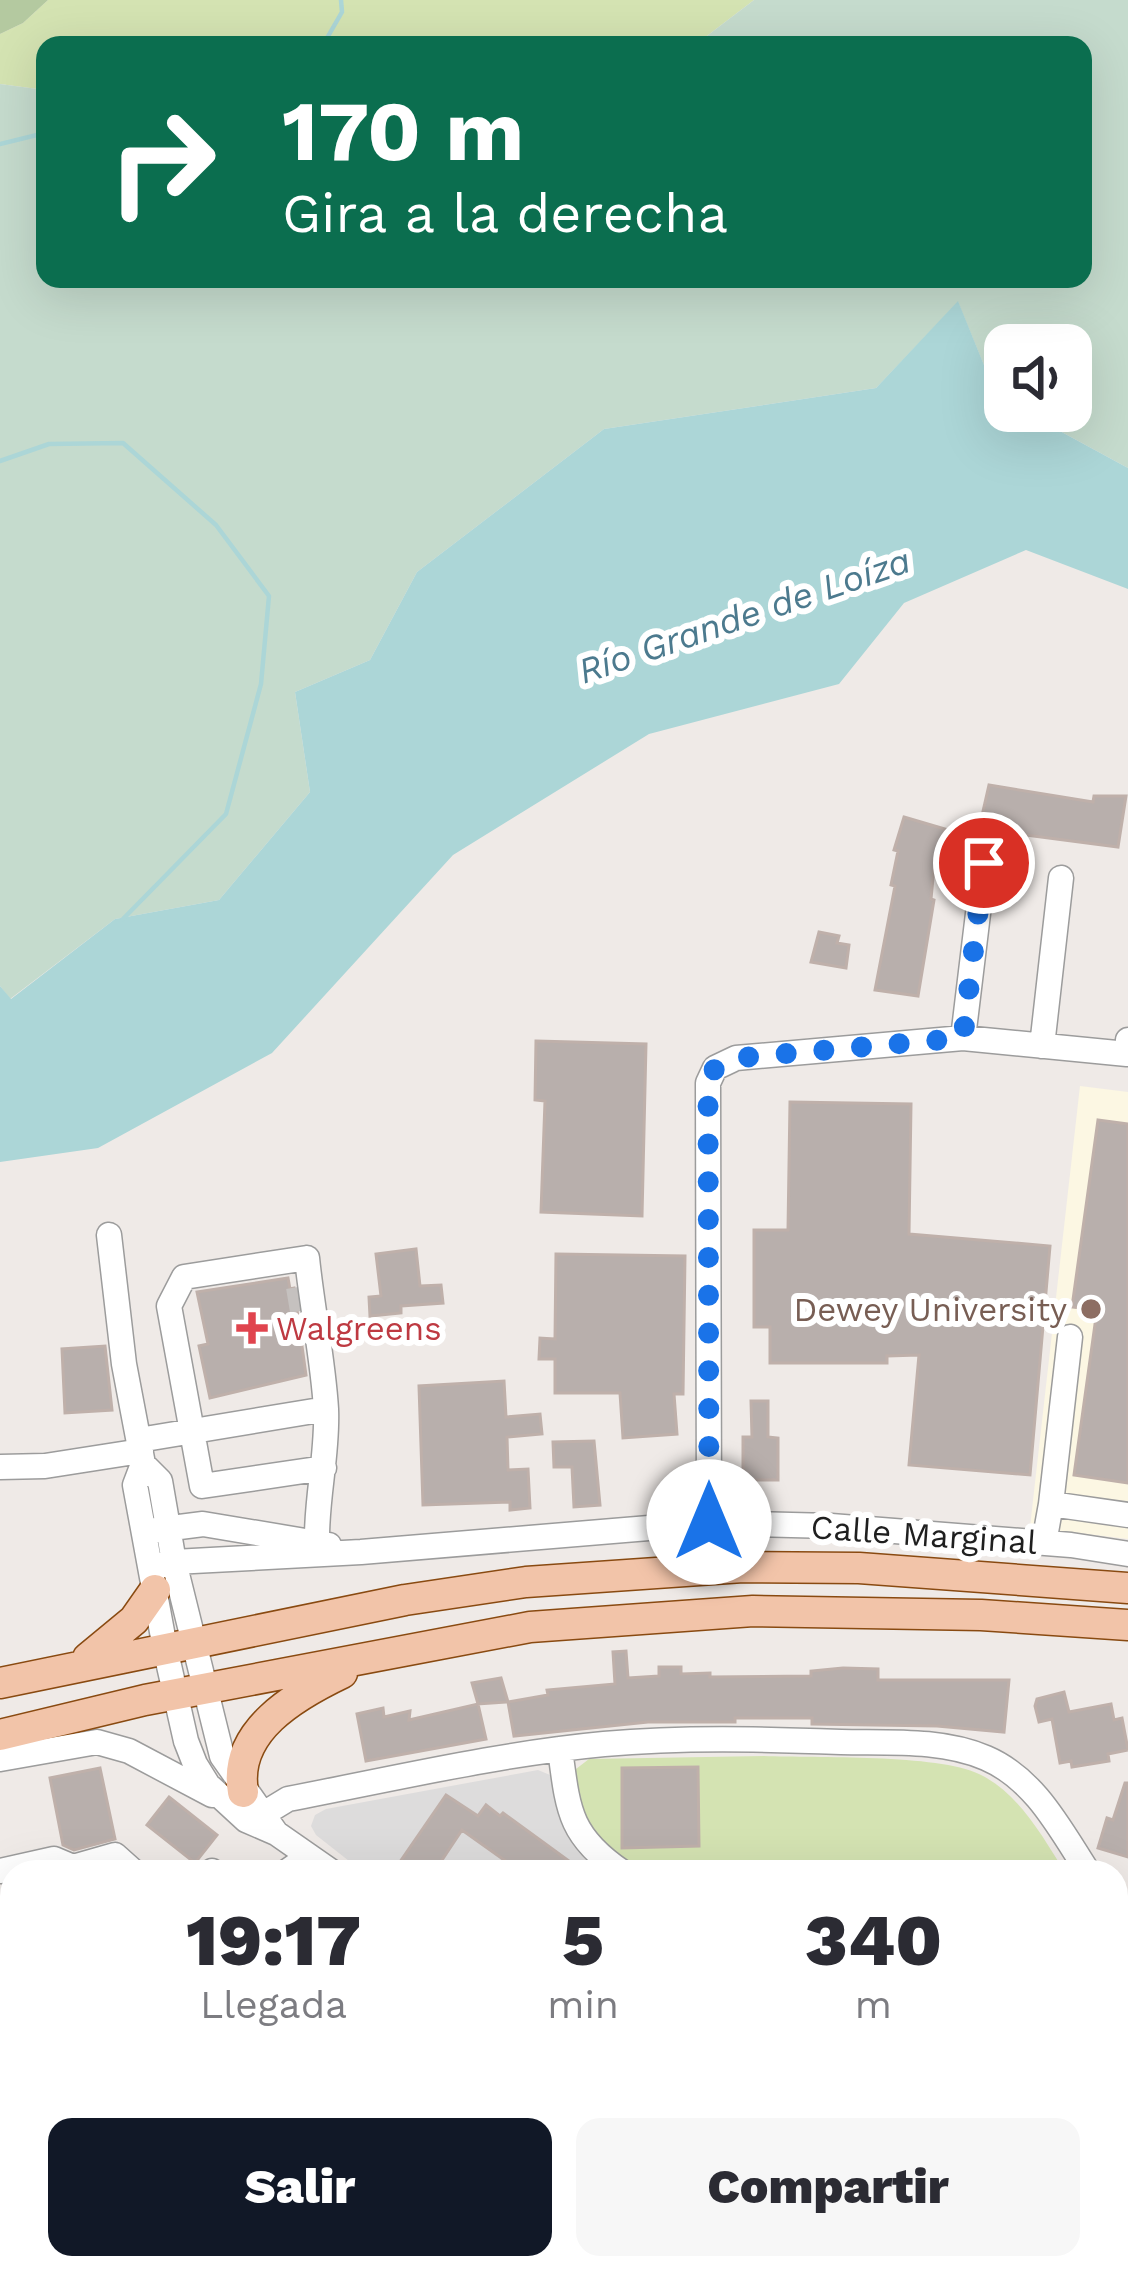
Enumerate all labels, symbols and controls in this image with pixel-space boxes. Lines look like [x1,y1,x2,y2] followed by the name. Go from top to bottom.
[282,82,524,180] text: 170 m
[84,84,240,240] icon: right
[282,182,728,245] text: Gira a la derecha
[984,324,1092,432] map controls
[984,324,1092,432] button: sound
[573,539,916,693] water label: Río Grande de Loíza
[933,812,1035,914] pin
[951,830,1017,896] icon: arrive
[793,1290,1067,1329] place label: Dewey University
[1078,1296,1104,1322] marker: Dewey University
[276,1309,442,1348] place label: Walgreens
[239,1315,265,1341] marker: Walgreens
[646,1459,772,1585] position arrow
[810,1507,1038,1562] street label: Calle Marginal
[186,1898,361,1982] text: 19:17
[562,1898,604,1982] text: 5
[805,1898,942,1982] text: 340
[200,1982,347,2027] text: Llegada
[547,1982,619,2027] text: min
[855,1982,892,2027] text: m
[48,2118,552,2256] button: Salir
[576,2118,1080,2256] button: Compartir

